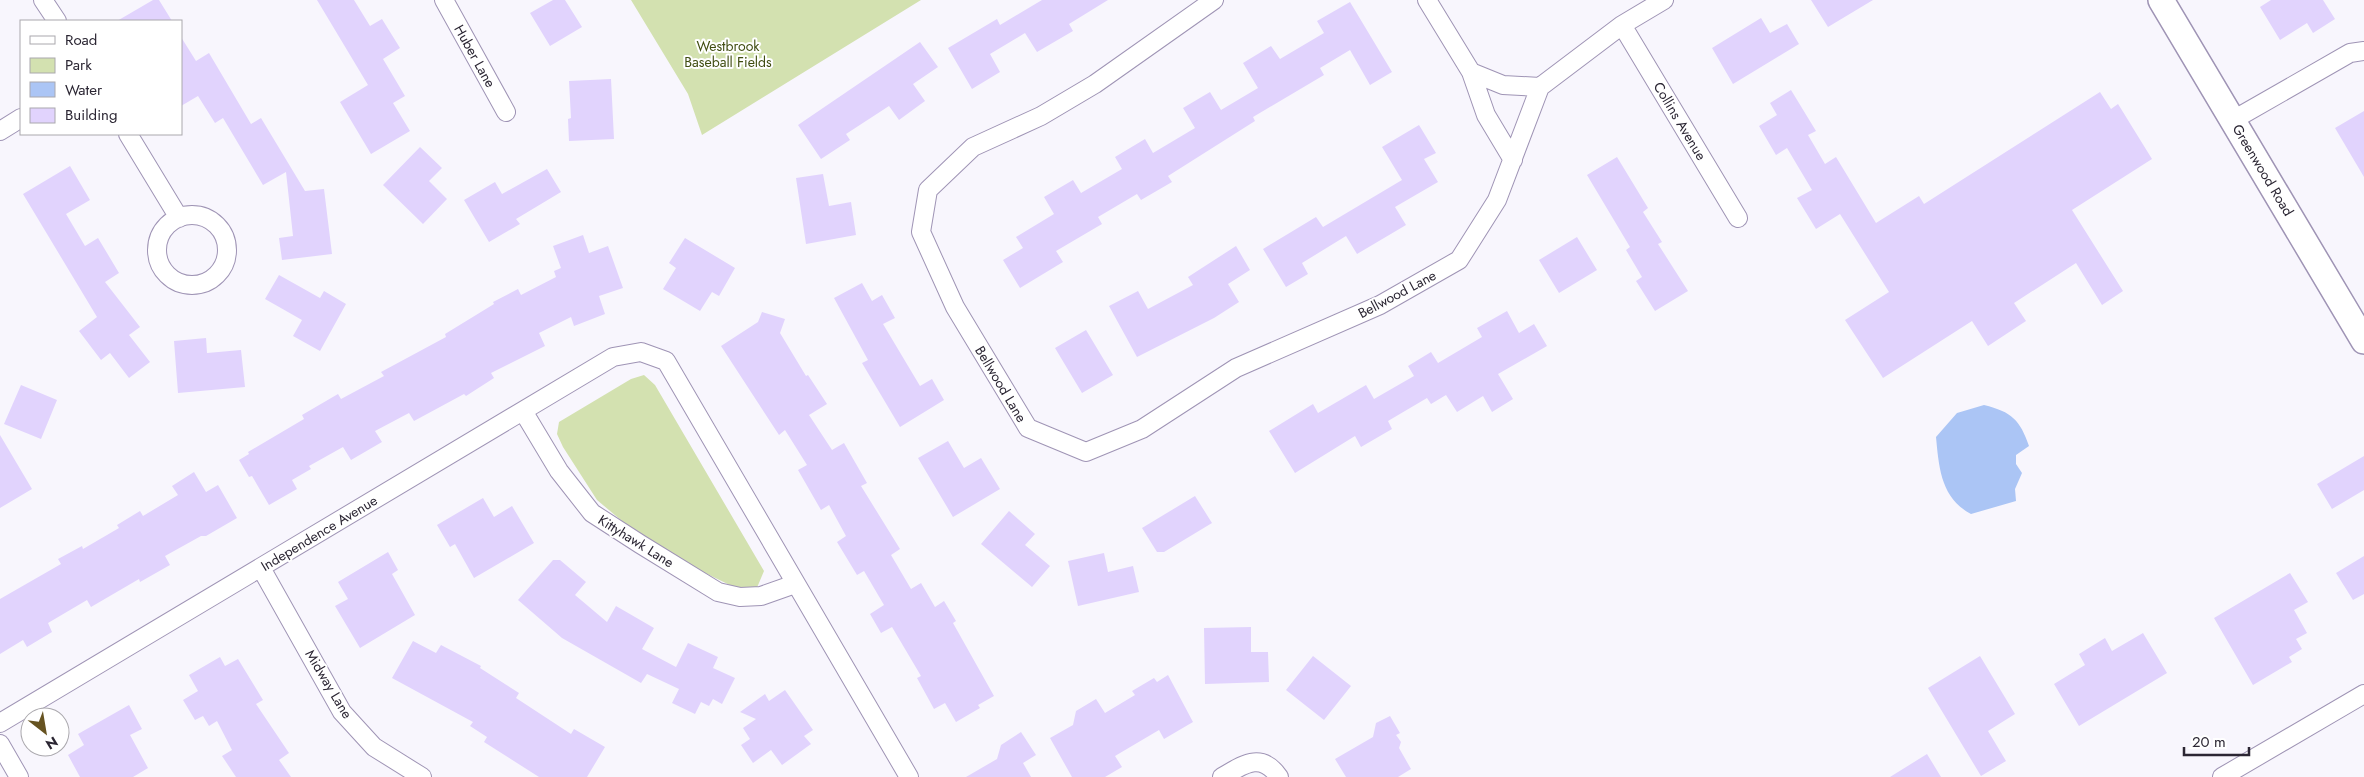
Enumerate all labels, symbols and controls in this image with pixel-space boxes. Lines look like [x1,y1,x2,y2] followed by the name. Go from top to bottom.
[20,20,182,135] legend
[449,21,501,91] street label: Huber Lane
[65,29,97,51] text: Road
[684,36,772,72] park label: Westbrook Baseball Fields
[65,54,92,76] text: Park
[1649,78,1711,164] street label: Collins Avenue
[65,79,103,101] text: Water
[65,104,117,126] text: Building
[2228,120,2298,220] street label: Greenwood Road
[1354,265,1440,323] street label: Bellwood Lane
[970,342,1032,426] street label: Bellwood Lane
[257,490,381,576] street label: Independence Avenue
[594,510,678,572] street label: Kittyhawk Lane
[301,646,357,722] street label: Midway Lane
[20,707,70,757] north arrow
[2184,724,2249,756] scale bar
[2192,731,2226,753] text: 20 m
[42,732,62,755] text: N

